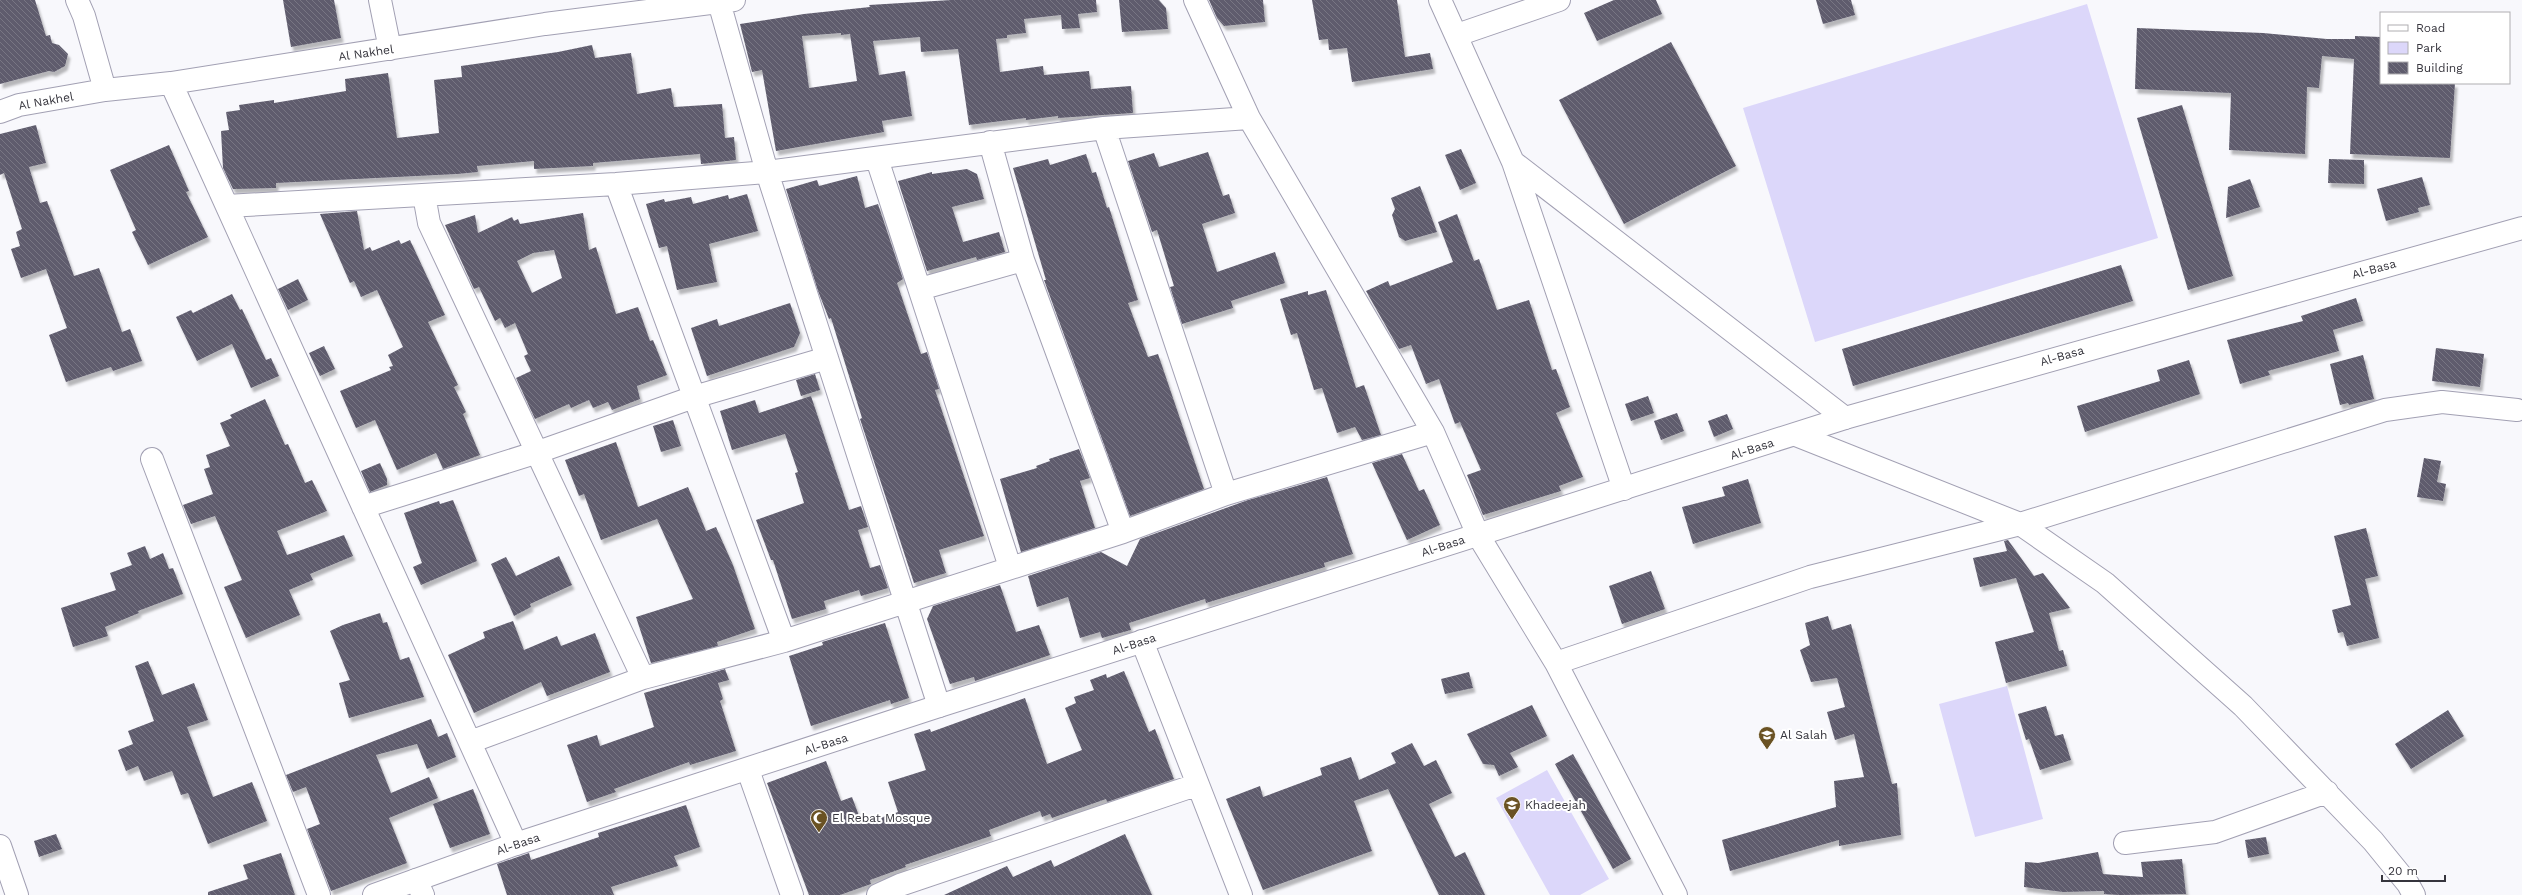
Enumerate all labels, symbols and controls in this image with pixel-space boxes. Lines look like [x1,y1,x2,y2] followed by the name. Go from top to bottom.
[2380,12,2510,84] legend
[2416,21,2445,35] text: Road
[2416,41,2442,55] text: Park
[337,42,395,64] street label: Al Nakhel
[2416,61,2463,75] text: Building
[17,89,75,113] street label: Al Nakhel
[2350,256,2398,282] street label: Al-Basa
[2038,343,2086,369] street label: Al-Basa
[1728,435,1776,463] street label: Al-Basa
[1419,532,1467,560] street label: Al-Basa
[1110,630,1158,658] street label: Al-Basa
[1757,725,1777,750] school or university icon: Al Salah
[1780,728,1828,742] place label: Al Salah
[802,730,850,758] street label: Al-Basa
[1502,795,1522,820] school or university icon: Khadeejah
[1525,798,1586,812] place label: Khadeejah
[809,808,829,833] mosque icon: El Rebat Mosque
[832,811,931,825] place label: El Rebat Mosque
[494,830,542,858] street label: Al-Basa
[2382,857,2445,883] scale bar
[2388,864,2418,878] text: 20 m

